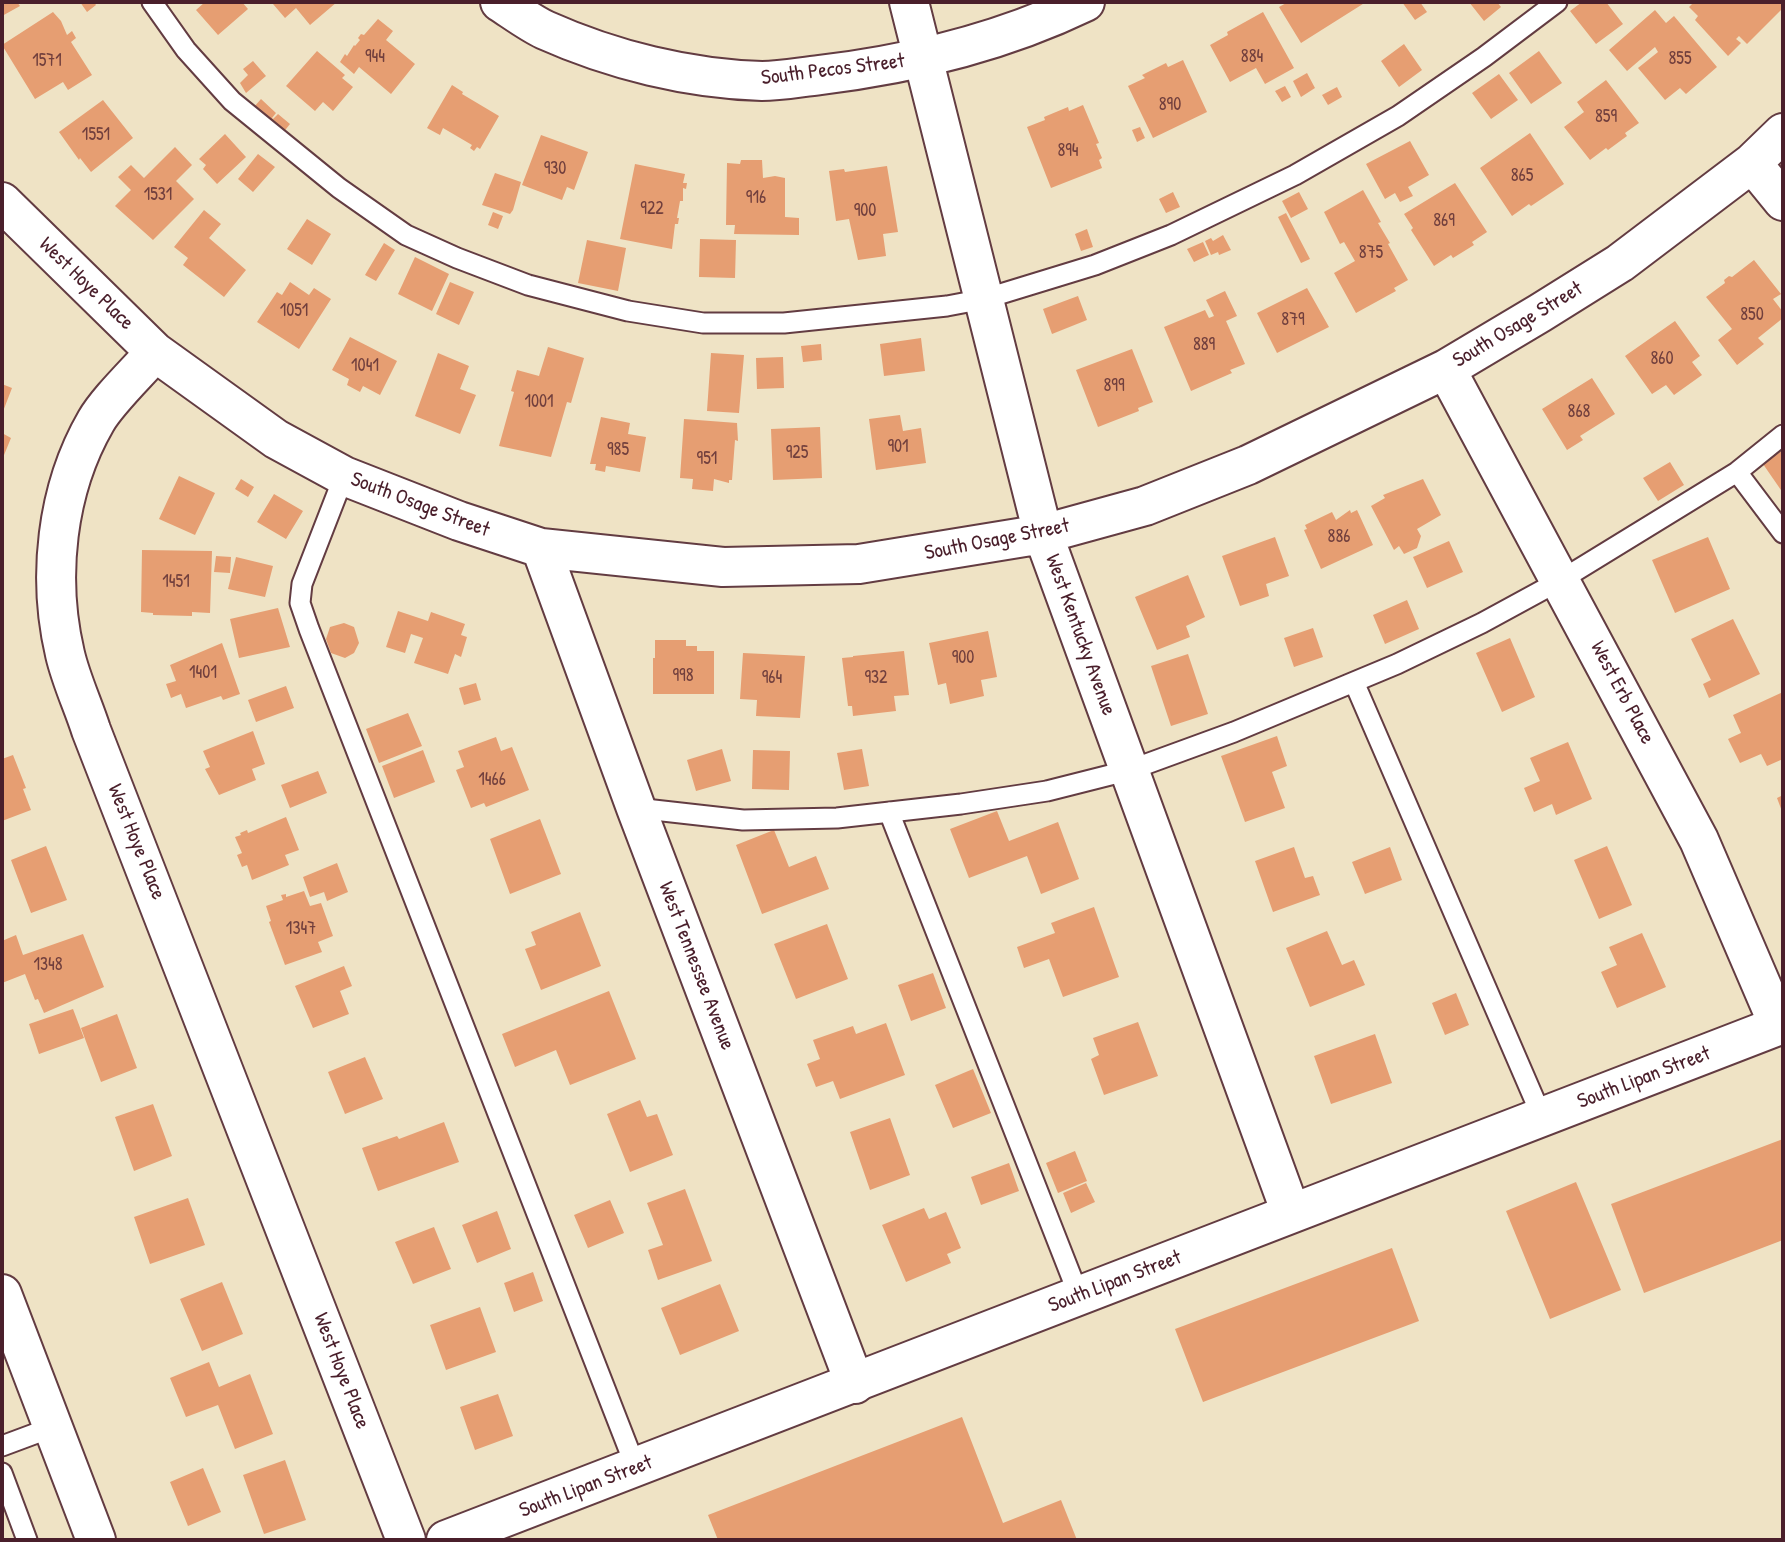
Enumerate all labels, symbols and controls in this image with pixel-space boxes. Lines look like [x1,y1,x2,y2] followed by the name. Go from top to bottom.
[365,46,385,68] house number: 944
[1241,46,1263,68] house number: 884
[1668,48,1692,70] house number: 855
[760,49,906,91] street label: South Pecos Street
[32,50,62,72] house number: 1571
[1159,94,1181,116] house number: 890
[1595,106,1617,128] house number: 859
[82,124,110,146] house number: 1551
[1057,140,1079,162] house number: 894
[544,158,566,180] house number: 930
[1511,165,1533,187] house number: 865
[144,184,172,206] house number: 1531
[746,187,766,209] house number: 916
[640,198,664,220] house number: 922
[854,200,876,222] house number: 900
[1433,210,1455,232] house number: 869
[33,232,139,336] street label: West Hoye Place
[1359,242,1383,264] house number: 875
[1449,276,1587,374] street label: South Osage Street
[280,300,308,322] house number: 1051
[1740,304,1764,326] house number: 850
[1281,309,1305,331] house number: 879
[1193,334,1215,356] house number: 889
[1650,348,1674,370] house number: 860
[351,355,379,377] house number: 1041
[1103,375,1125,397] house number: 899
[524,391,554,413] house number: 1001
[1568,401,1590,423] house number: 868
[887,436,909,458] house number: 901
[607,439,629,461] house number: 985
[786,442,808,464] house number: 925
[697,448,717,470] house number: 951
[347,467,493,543] street label: South Osage Street
[923,514,1071,566] street label: South Osage Street
[1328,526,1350,548] house number: 886
[1039,551,1121,719] street label: West Kentucky Avenue
[162,571,190,593] house number: 1451
[1584,637,1660,749] street label: West Erb Place
[952,647,974,669] house number: 900
[189,662,217,684] house number: 1401
[672,665,694,687] house number: 998
[762,667,782,689] house number: 964
[864,667,888,689] house number: 932
[478,769,506,791] house number: 1466
[101,781,171,903] street label: West Hoye Place
[652,878,740,1054] street label: West Tennessee Avenue
[286,918,316,940] house number: 1347
[33,954,63,976] house number: 1348
[1574,1041,1714,1115] street label: South Lipan Street
[1045,1245,1185,1319] street label: South Lipan Street
[307,1309,375,1433] street label: West Hoye Place
[516,1450,656,1524] street label: South Lipan Street

